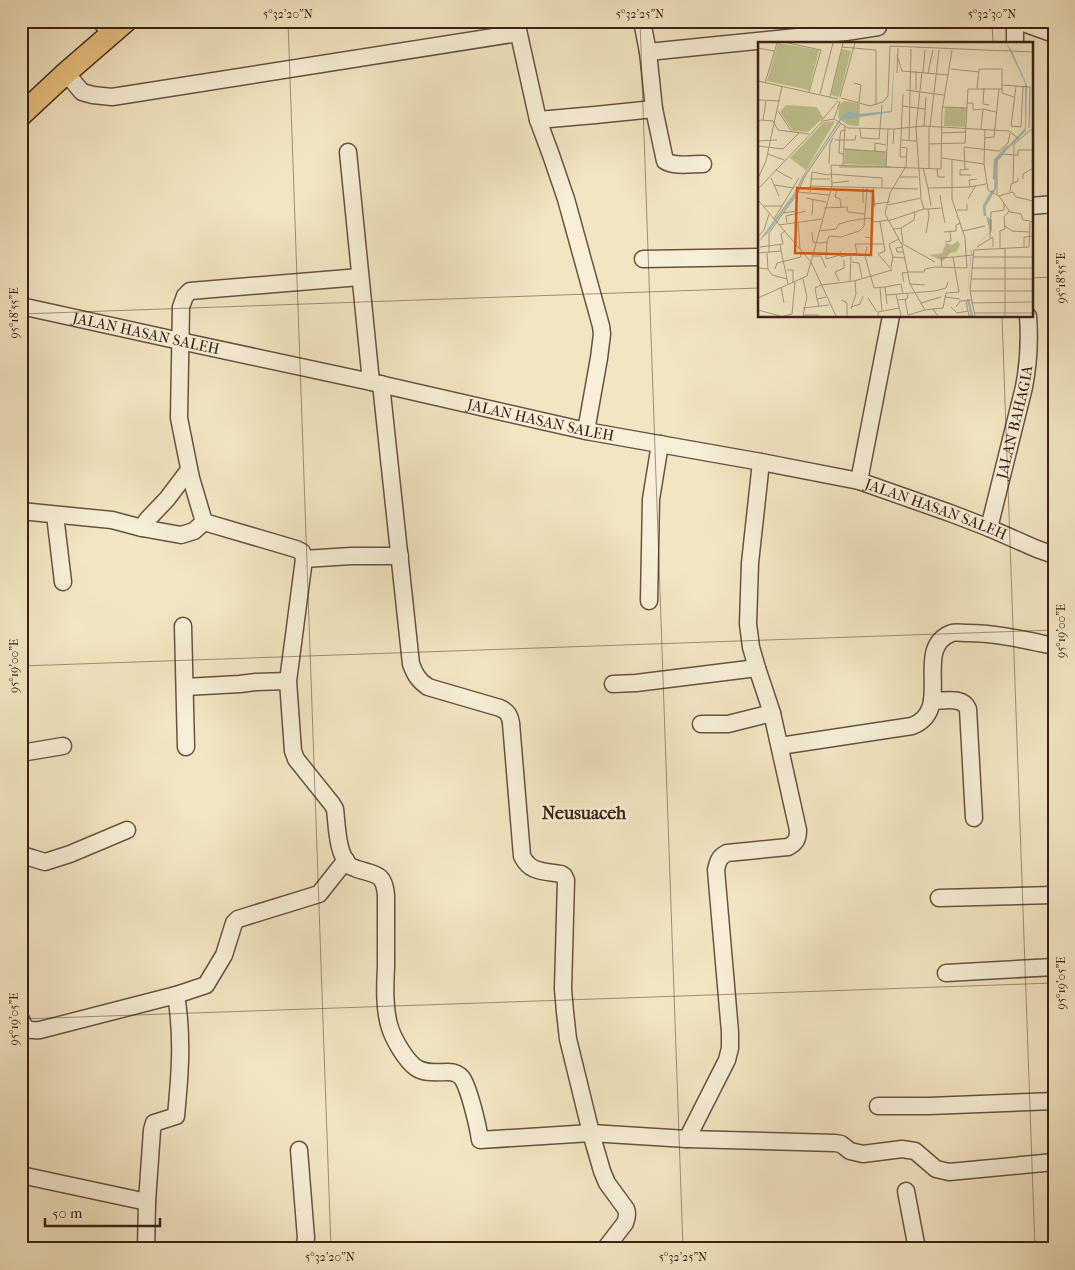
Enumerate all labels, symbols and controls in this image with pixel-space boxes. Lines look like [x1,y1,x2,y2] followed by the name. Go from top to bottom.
[263,7,313,21] text: 5°32'20"N
[616,7,664,21] text: 5°32'25"N
[968,7,1016,21] text: 5°32'30"N
[758,42,1032,318] inset map
[1054,252,1068,304] text: 95°18'55"E
[7,287,21,339] text: 95°18'55"E
[70,308,221,358] street label: JALAN HASAN SALEH
[992,364,1036,482] street label: JALAN BAHAGIA
[464,395,616,445] street label: JALAN HASAN SALEH
[861,474,1010,544] street label: JALAN HASAN SALEH
[1054,604,1068,658] text: 95°19'00"E
[7,639,21,693] text: 95°19'00"E
[542,803,627,824] district label: Neusuaceh
[1054,957,1068,1009] text: 95°19'05"E
[7,993,21,1045] text: 95°19'05"E
[45,1195,160,1227] scale bar
[52,1204,83,1222] text: 50 m
[305,1250,355,1264] text: 5°32'20"N
[659,1250,707,1264] text: 5°32'25"N

